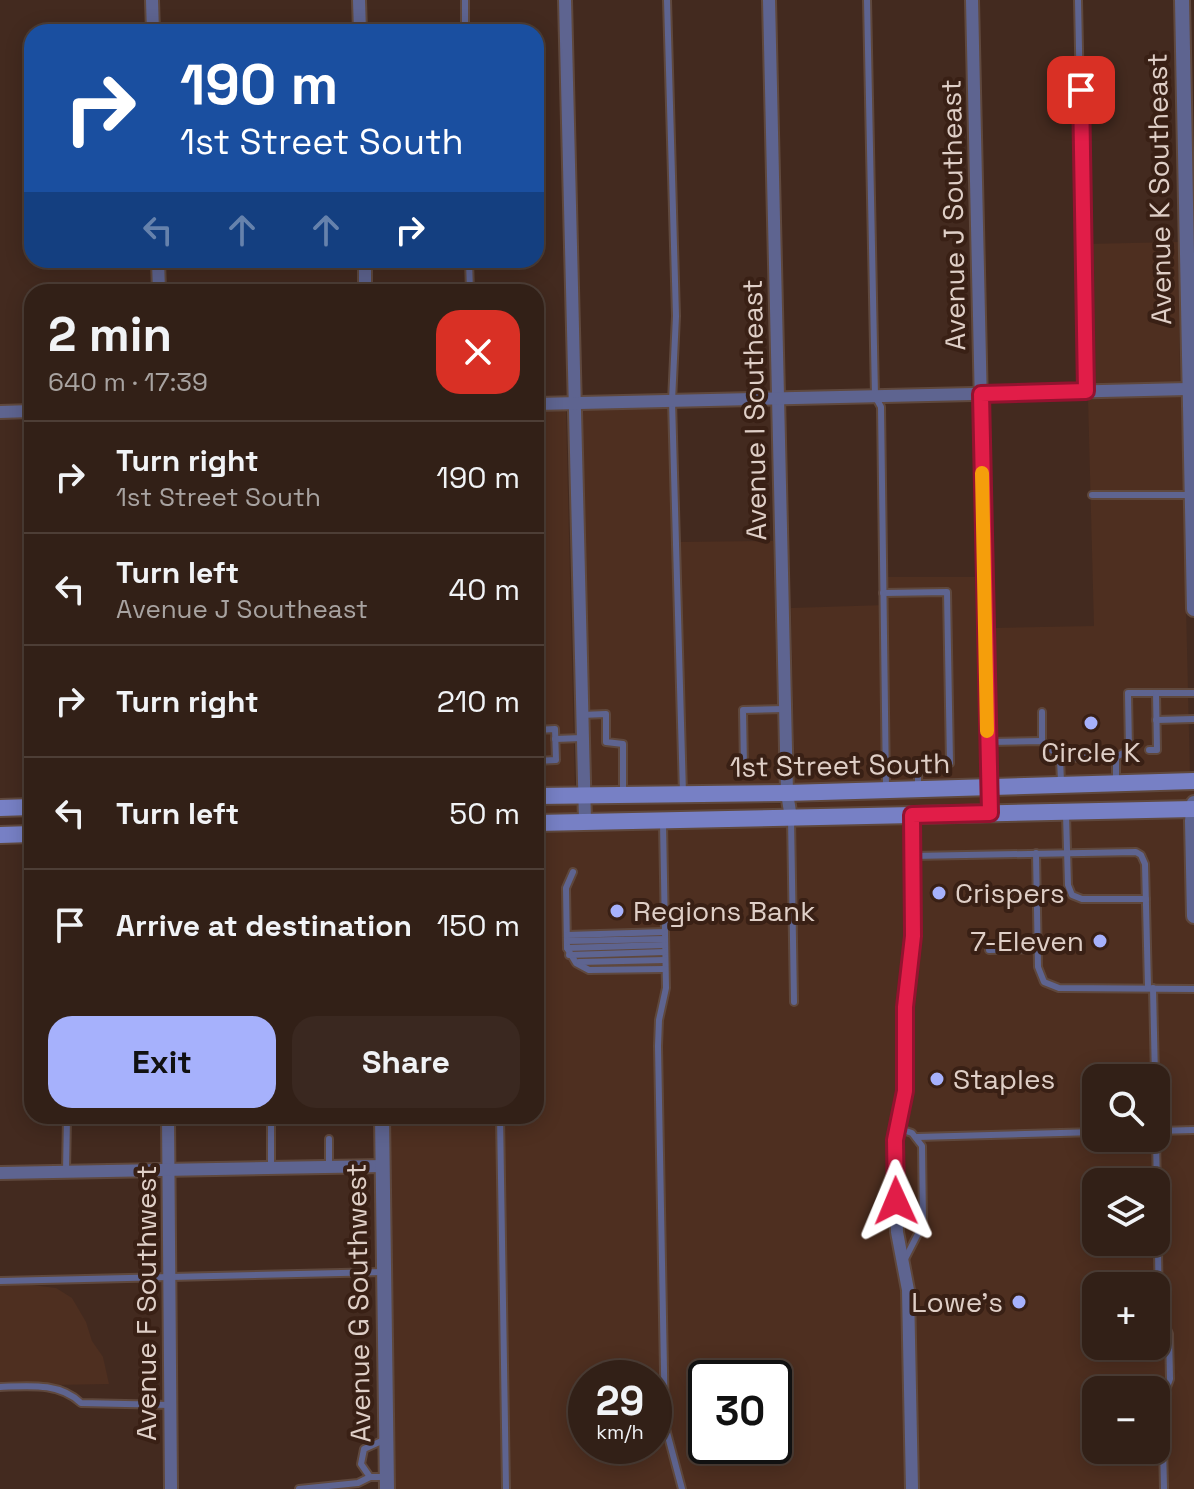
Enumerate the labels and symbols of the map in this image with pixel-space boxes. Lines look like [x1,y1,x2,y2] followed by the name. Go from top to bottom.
[1139,53,1179,325] street label: Avenue K Southeast
[1047,56,1115,124] pin
[933,79,973,351] street label: Avenue J Southeast
[734,279,774,541] street label: Avenue I Southeast
[1082,714,1100,732] marker: Circle K
[1041,734,1141,770] place label: Circle K
[729,745,951,785] street label: 1st Street South
[955,875,1065,911] place label: Crispers
[930,884,948,902] marker: Crispers
[633,893,815,929] place label: Regions Bank
[608,902,626,920] marker: Regions Bank
[970,923,1084,959] place label: 7-Eleven
[1091,932,1109,950] marker: 7-Eleven
[953,1061,1055,1097] place label: Staples
[928,1070,946,1088] marker: Staples
[854,1159,938,1243] position arrow
[338,1163,378,1443] street label: Avenue G Southwest
[128,1165,164,1441] street label: Avenue F Southwest
[911,1284,1003,1320] place label: Lowe's
[1010,1293,1028,1311] marker: Lowe's
[688,1360,792,1464] speed limit sign: 30

